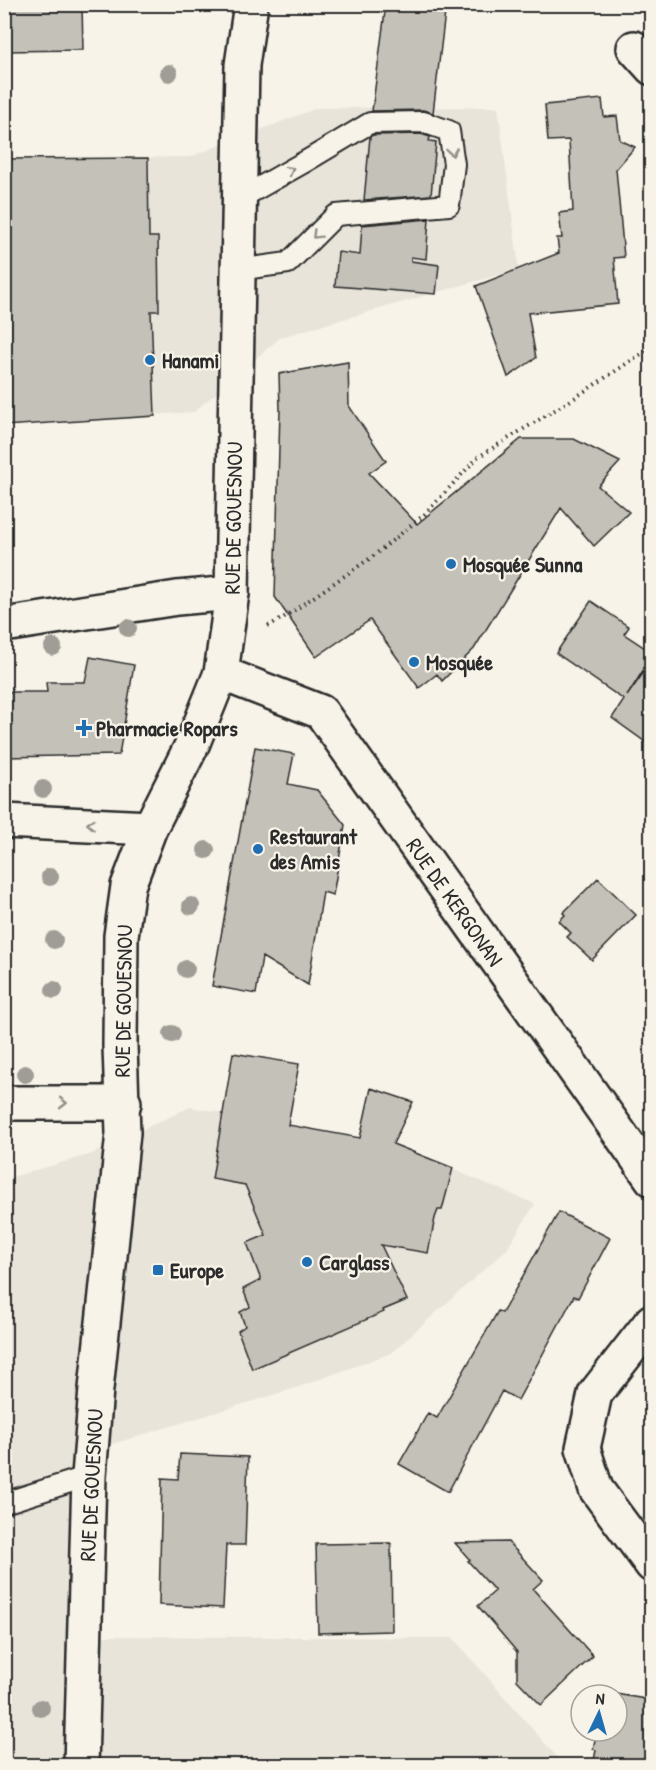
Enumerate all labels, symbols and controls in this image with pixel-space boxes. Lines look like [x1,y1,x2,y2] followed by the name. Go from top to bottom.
[445,148,457,157] one-way arrow
[284,166,294,177] one-way arrow
[312,228,323,239] one-way arrow
[162,345,219,375] place label: Hanami
[143,353,157,367] marker: Hanami
[217,441,249,595] street label: RUE DE GOUESNOU
[463,549,583,580] place label: Mosquée Sunna
[444,557,458,571] marker: Mosquée Sunna
[426,647,493,678] place label: Mosquée
[407,655,421,669] marker: Mosquée
[96,713,238,744] place label: Pharmacie Ropars
[77,721,91,735] marker: Pharmacie Ropars
[87,818,96,831] one-way arrow
[270,821,358,876] place label: Restaurant des Amis
[400,832,510,972] street label: RUE DE KERGONAN
[251,842,265,856] marker: Restaurant des Amis
[107,924,139,1078] street label: RUE DE GOUESNOU
[58,1097,67,1109] one-way arrow
[319,1247,390,1278] place label: Carglass
[170,1255,224,1286] place label: Europe
[300,1255,314,1269] marker: Carglass
[151,1263,165,1277] marker: Europe
[72,1408,110,1562] street label: RUE DE GOUESNOU
[569,1683,629,1743] north arrow
[595,1687,606,1709] text: N

